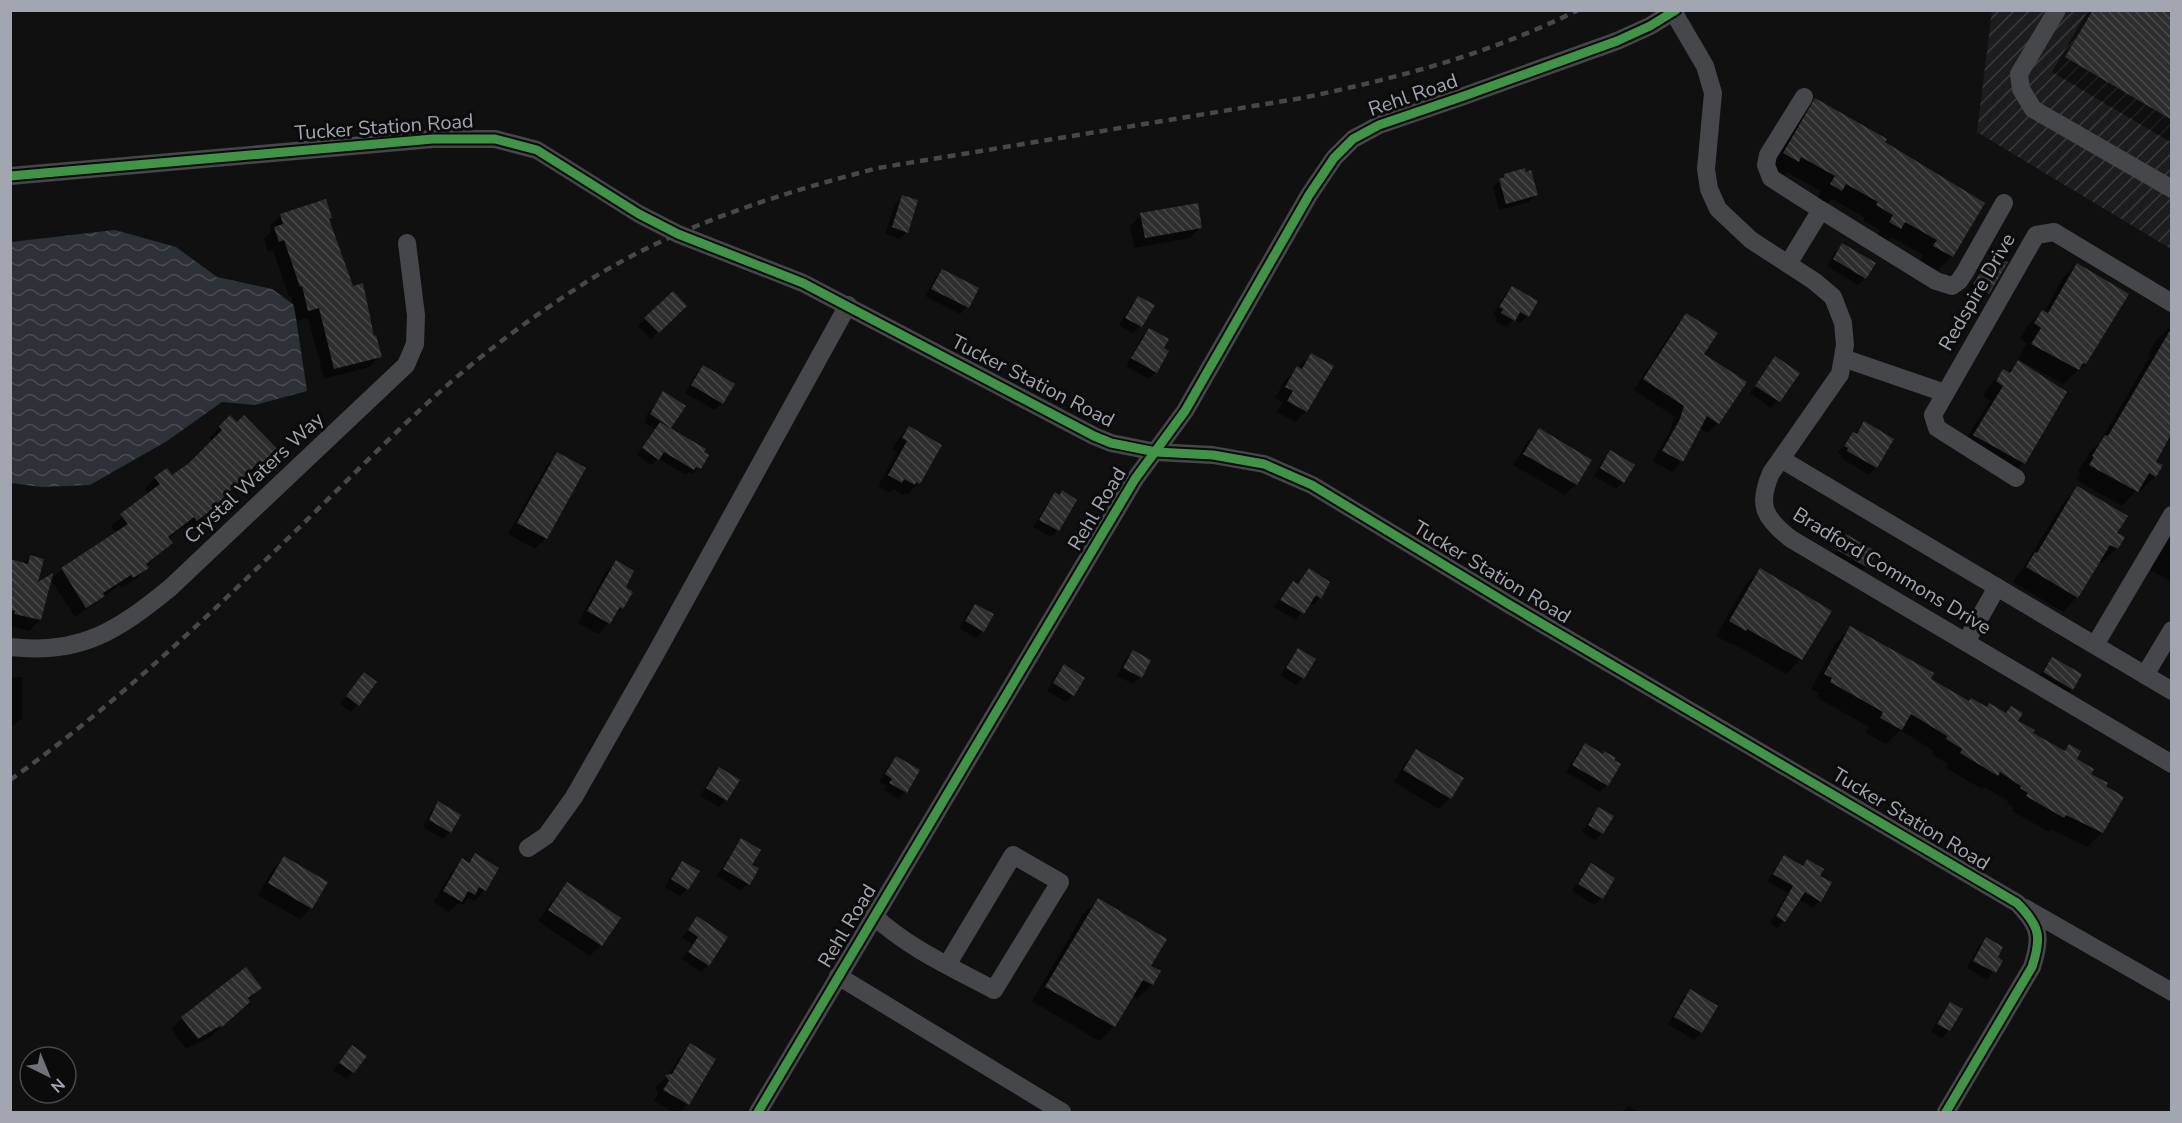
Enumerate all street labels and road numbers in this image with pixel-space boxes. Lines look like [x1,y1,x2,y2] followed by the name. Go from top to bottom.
[1365,67,1461,123] street label: Rehl Road
[294,107,474,147] street label: Tucker Station Road
[1932,228,2022,356] street label: Redspire Drive
[947,328,1119,434] street label: Tucker Station Road
[178,406,330,550] street label: Crystal Waters Way
[1062,462,1132,556] street label: Rehl Road
[1788,501,1996,641] street label: Bradford Commons Drive
[1408,514,1576,630] street label: Tucker Station Road
[1827,761,1995,877] street label: Tucker Station Road
[812,879,882,973] street label: Rehl Road

